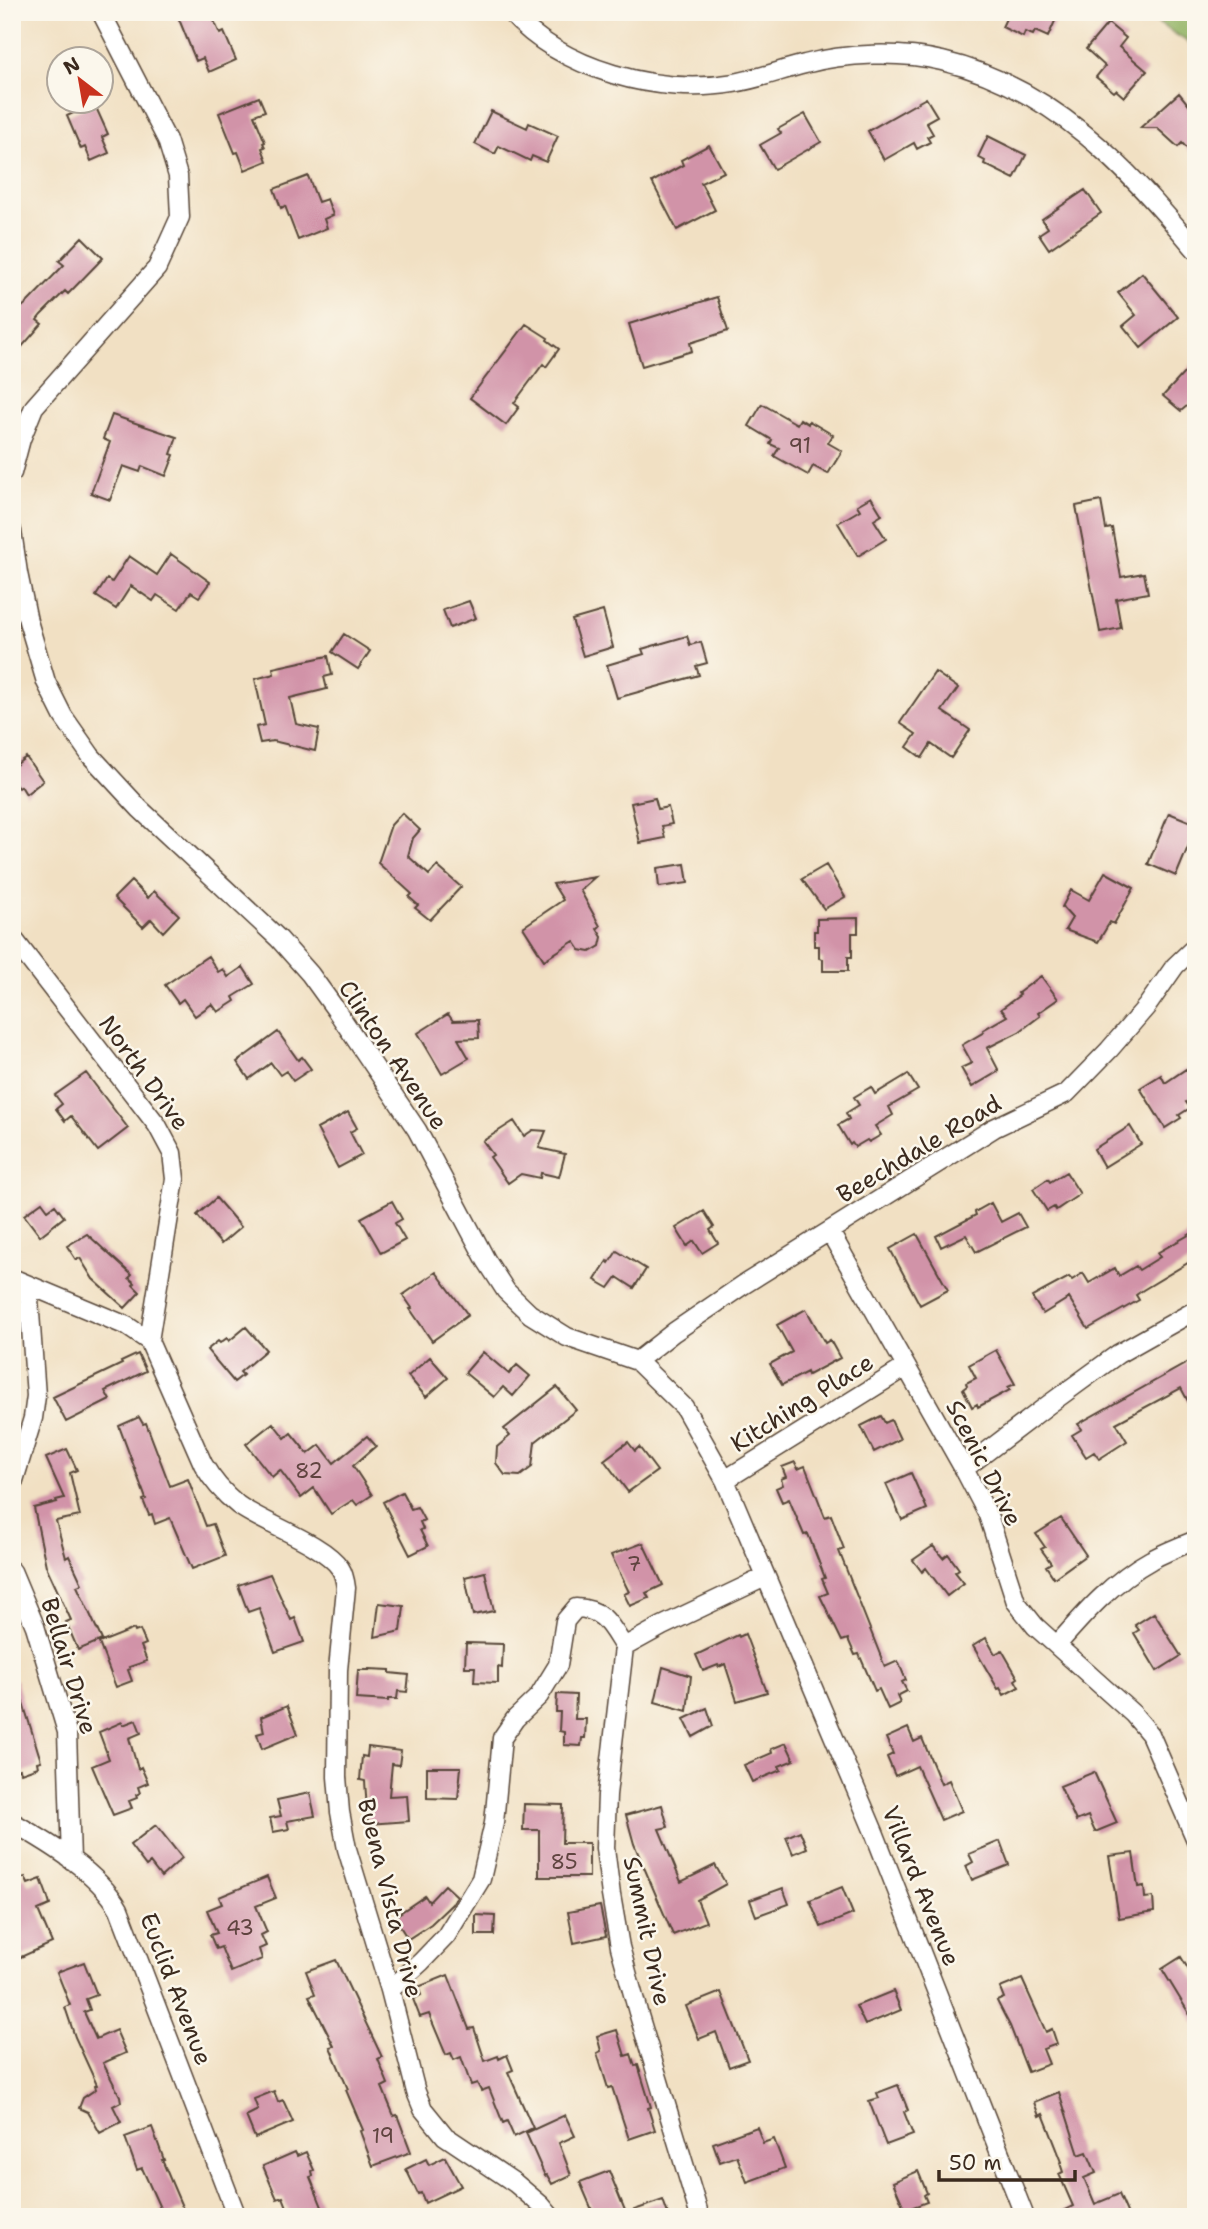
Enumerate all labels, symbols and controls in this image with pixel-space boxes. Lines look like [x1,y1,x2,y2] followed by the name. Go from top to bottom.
[46,46,116,116] north arrow
[59,51,84,80] text: N
[789,432,811,460] house number: 91
[331,974,455,1136] street label: Clinton Avenue
[91,1009,197,1137] street label: North Drive
[831,1087,1007,1211] street label: Beechdale Road
[724,1346,880,1460] street label: Kitching Place
[938,1394,1030,1532] street label: Scenic Drive
[295,1457,323,1485] house number: 82
[627,1550,641,1578] house number: 7
[33,1594,105,1738] street label: Bellair Drive
[350,1795,430,2001] street label: Buena Vista Drive
[874,1801,968,1971] street label: Villard Avenue
[550,1848,578,1876] house number: 85
[616,1853,678,2009] street label: Summit Drive
[132,1908,220,2070] street label: Euclid Avenue
[226,1914,254,1942] house number: 43
[372,2122,394,2150] house number: 19
[939,2138,1075,2182] scale bar
[949,2149,1002,2177] text: 50 m

